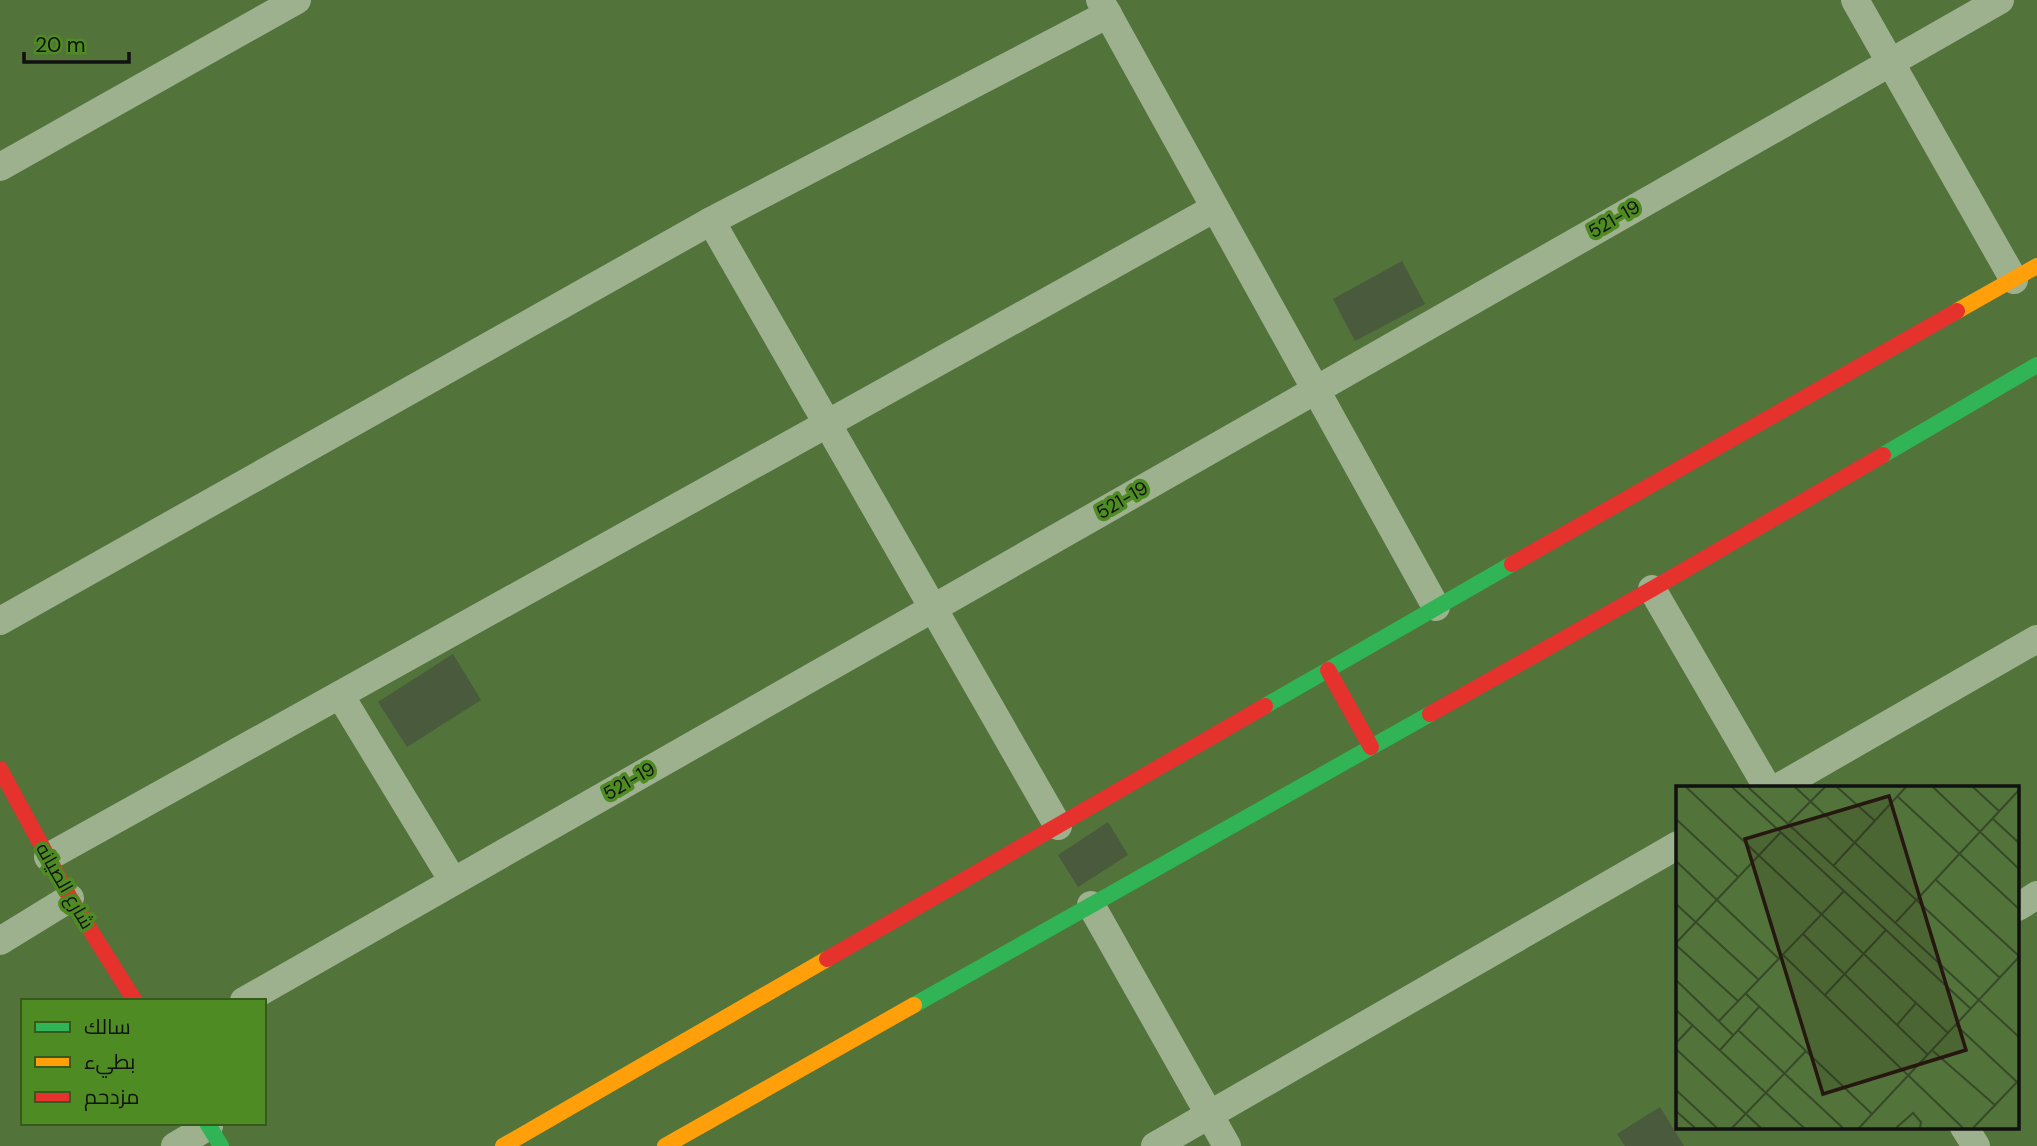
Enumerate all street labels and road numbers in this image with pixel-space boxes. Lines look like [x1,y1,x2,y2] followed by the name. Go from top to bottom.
[1583,194,1645,244] street label: 521-19
[1091,475,1153,525] street label: 521-19
[598,756,660,806] street label: 521-19
[29,838,100,934] street label: شارع الصيانه

